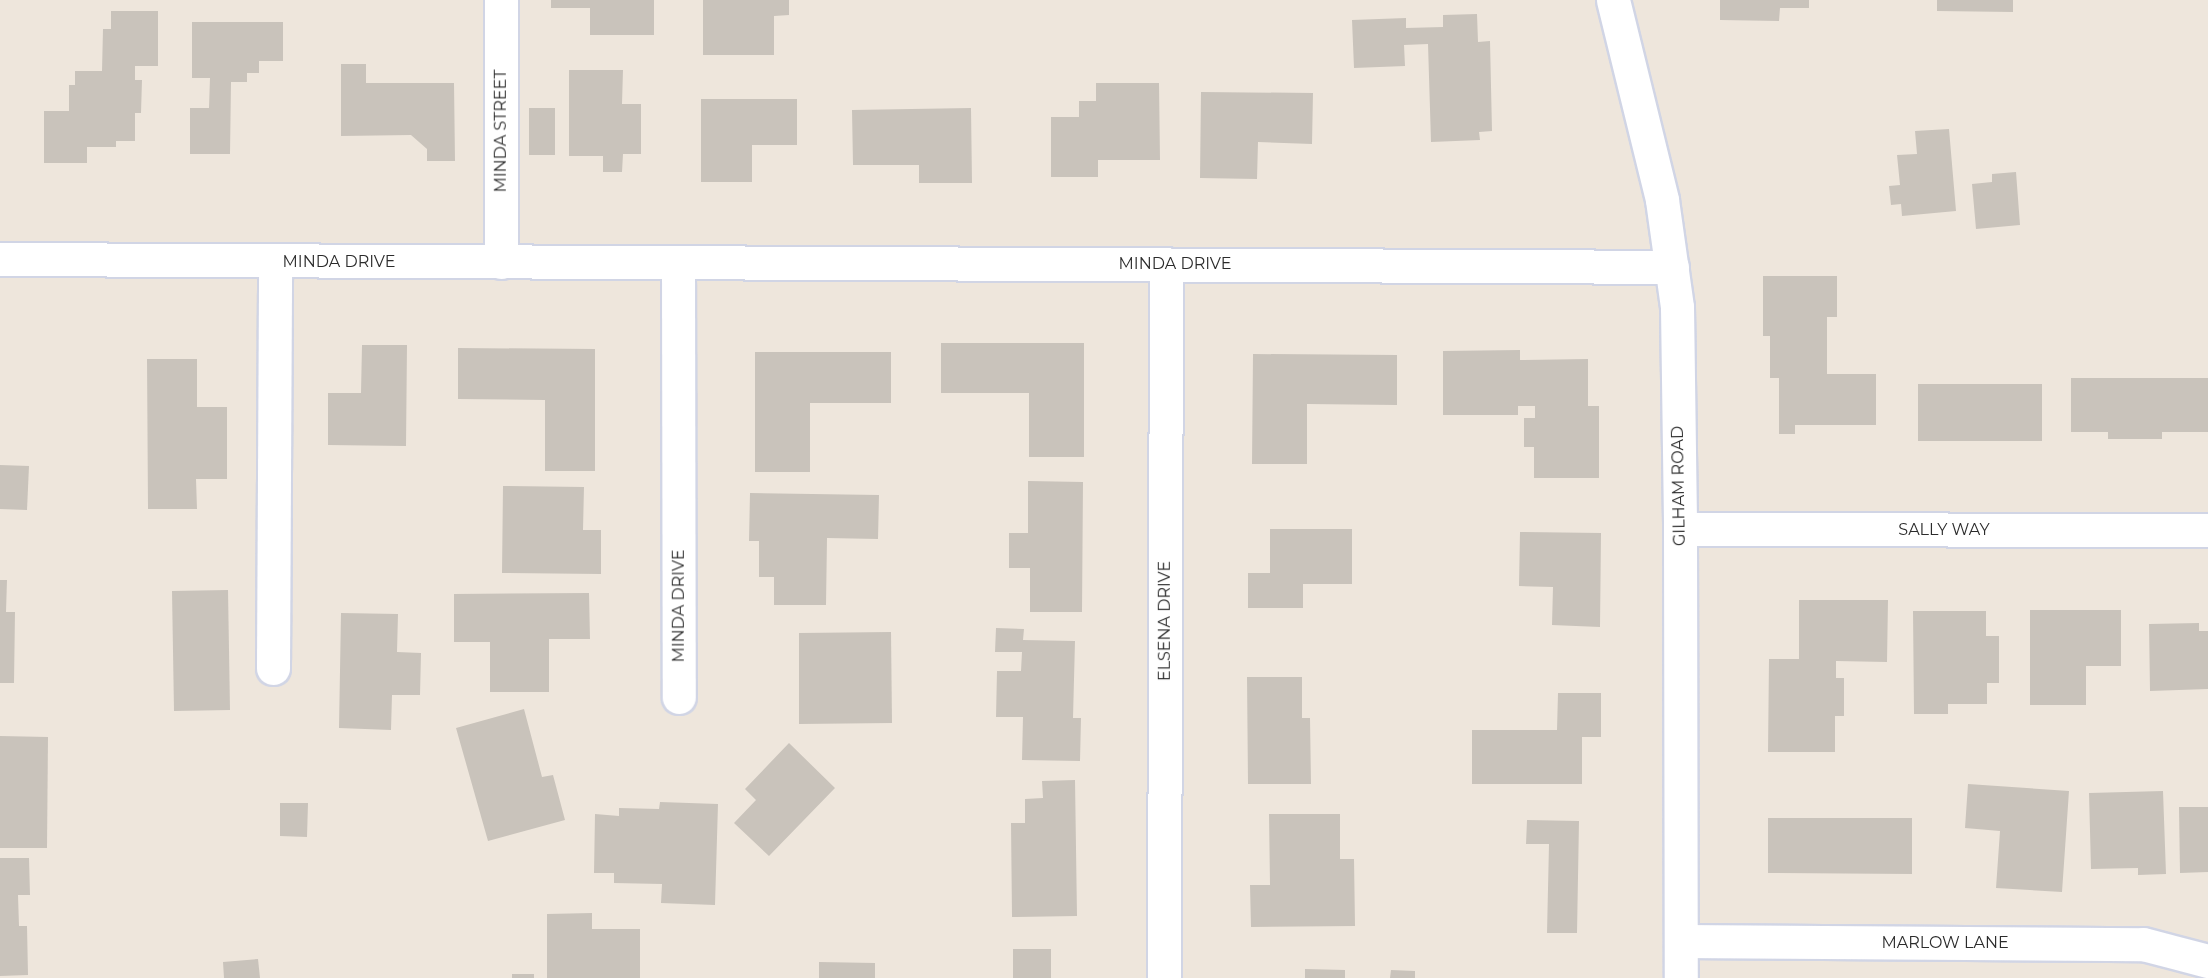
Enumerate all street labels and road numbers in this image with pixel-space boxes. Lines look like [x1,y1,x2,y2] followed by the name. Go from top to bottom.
[491,70,511,192] street label: MINDA STREET
[283,252,395,272] street label: MINDA DRIVE
[1119,254,1231,274] street label: MINDA DRIVE
[1668,426,1690,546] street label: GILHAM ROAD
[1898,520,1990,540] street label: SALLY WAY
[669,550,689,662] street label: MINDA DRIVE
[1155,561,1175,681] street label: ELSENA DRIVE
[1881,933,2009,953] street label: MARLOW LANE

